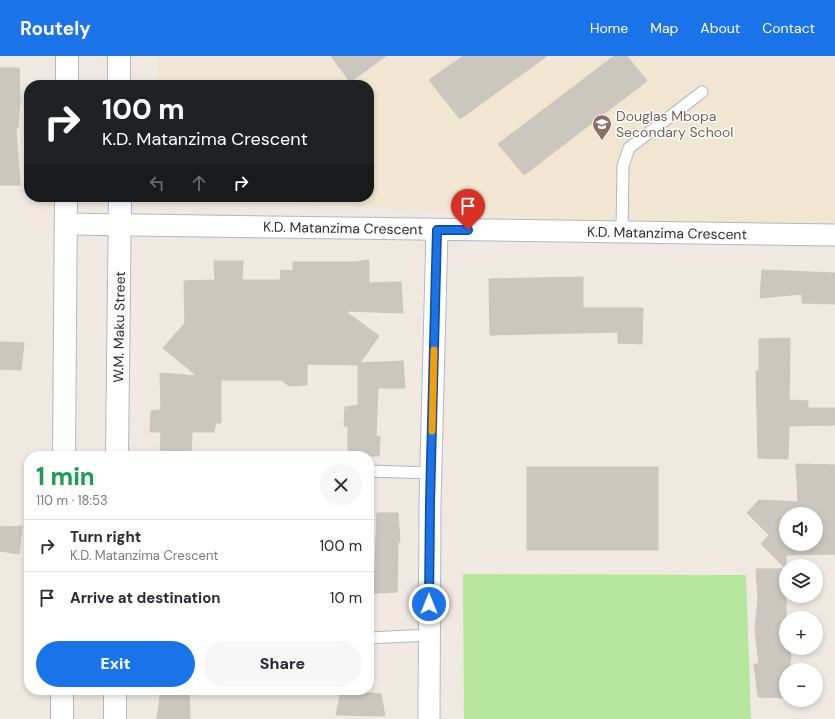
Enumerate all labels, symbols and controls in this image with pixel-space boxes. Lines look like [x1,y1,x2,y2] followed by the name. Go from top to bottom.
[20,16,91,41] text: Routely
[590,19,628,37] text: Home
[650,19,678,37] text: Map
[700,19,740,37] text: About
[762,19,815,37] text: Contact
[102,91,185,128] text: 100 m
[36,96,88,148] icon: right
[616,107,733,141] place label: Douglas Mbopa Secondary School
[591,113,613,141] school or university icon: Douglas Mbopa Secondary School
[102,127,308,151] text: K.D. Matanzima Crescent
[146,172,168,194] icon: left
[188,172,210,194] icon: ahead
[230,172,252,194] icon: right
[451,189,485,230] pin
[457,195,479,217] icon: arrive
[263,218,423,238] street label: K.D. Matanzima Crescent
[587,223,747,243] street label: K.D. Matanzima Crescent
[109,271,129,383] street label: W.M. Maku Street
[36,461,95,492] text: 1 min
[320,464,362,506] button: close
[36,492,108,509] text: 110 m · 18:53
[779,507,823,707] map controls
[779,507,823,551] button: sound
[70,527,141,547] text: Turn right
[36,535,58,557] icon: right
[319,536,362,556] text: 100 m
[70,547,219,564] text: K.D. Matanzima Crescent
[779,559,823,603] button: layers
[408,583,450,625] position arrow
[36,587,58,609] icon: arrive
[70,588,221,608] text: Arrive at destination
[330,588,362,608] text: 10 m
[779,611,823,655] button: +
[36,641,195,687] button: Exit
[203,641,362,687] button: Share
[779,663,823,707] button: −

